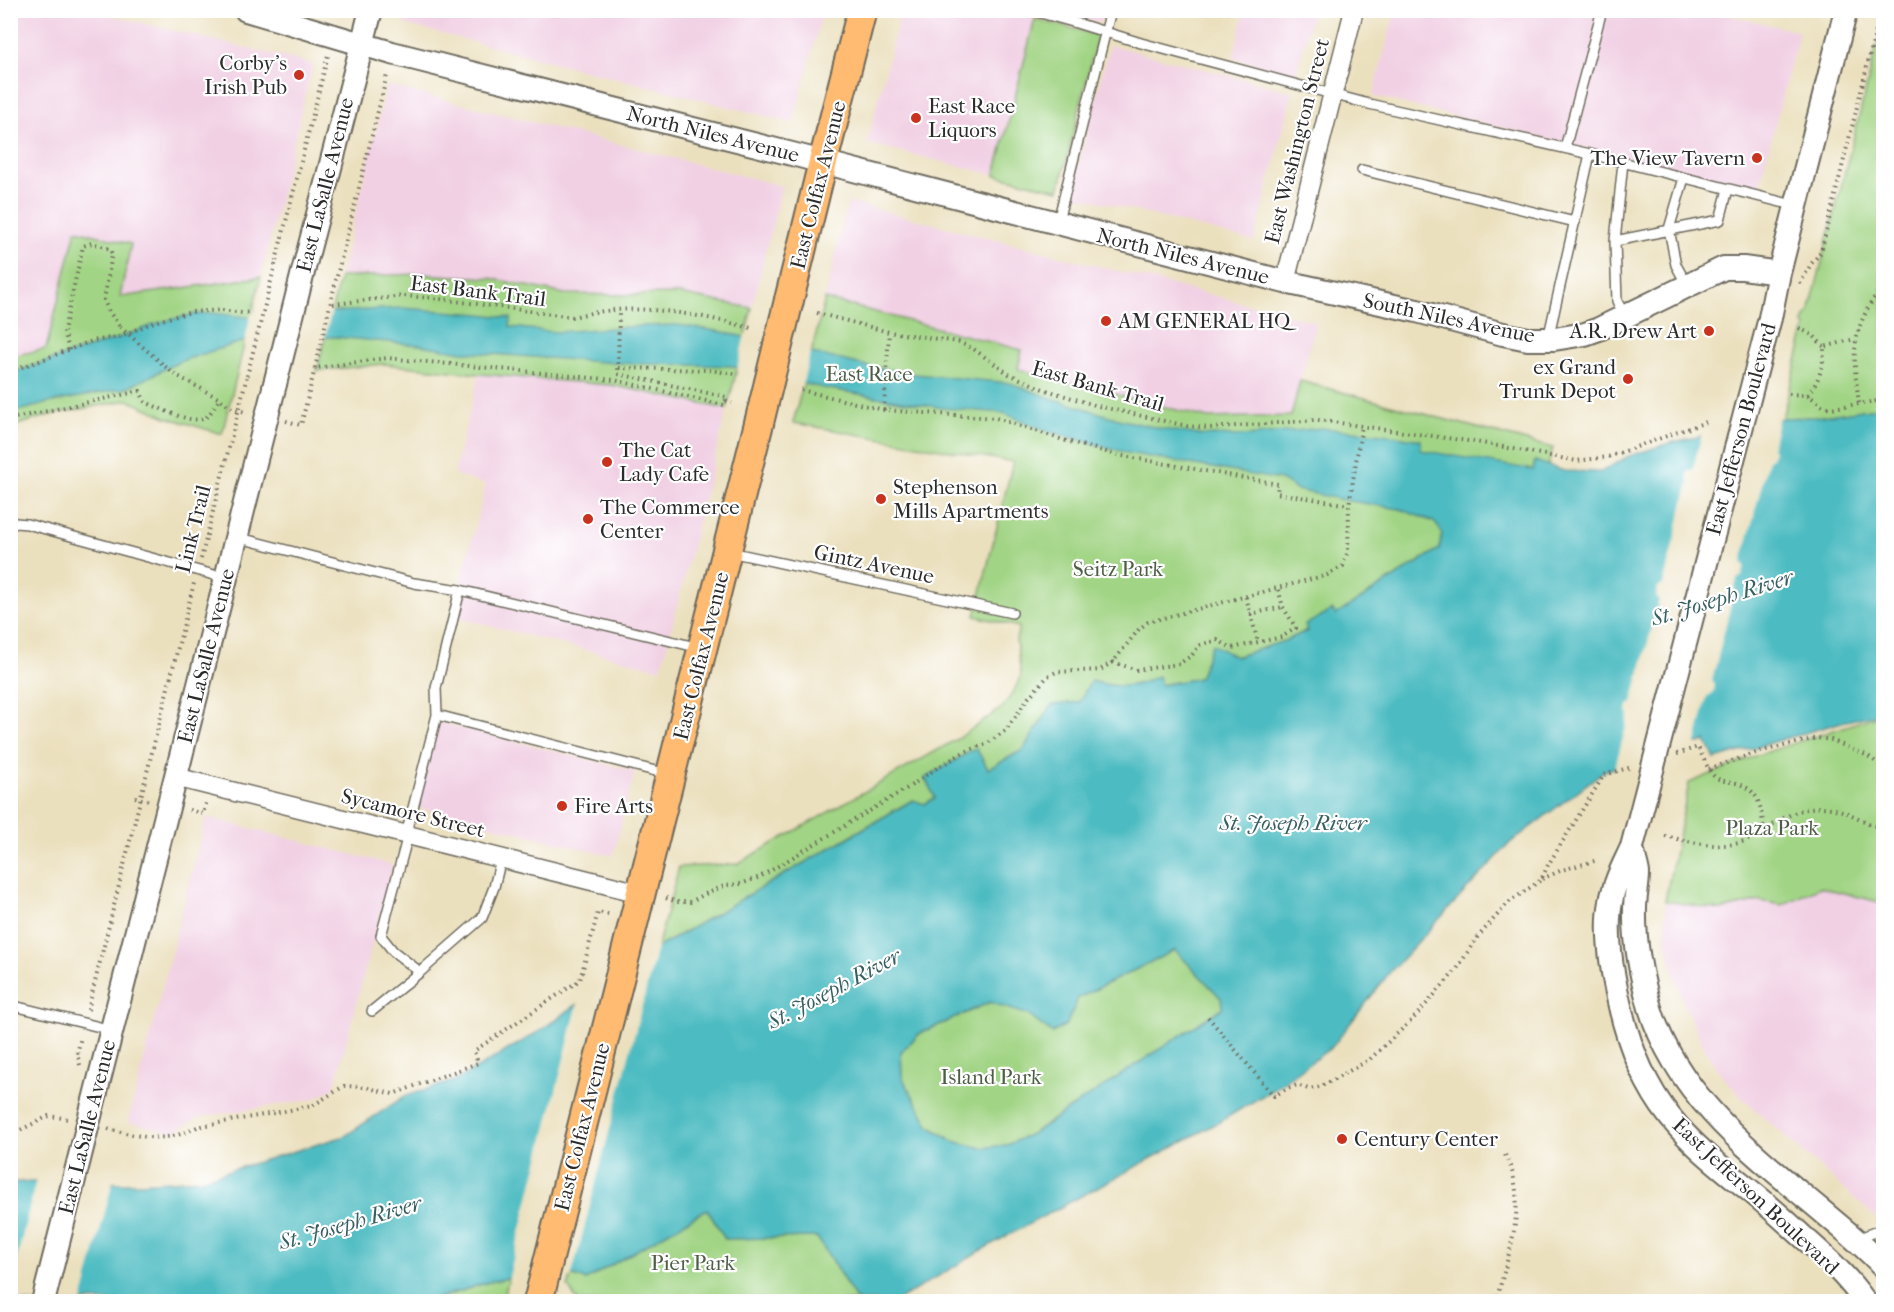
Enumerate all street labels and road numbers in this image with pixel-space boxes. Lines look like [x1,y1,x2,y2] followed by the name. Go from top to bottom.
[1260,35,1334,246] street label: East Washington Street
[292,95,358,275] street label: East LaSalle Avenue
[785,98,851,272] street label: East Colfax Avenue
[624,101,802,167] street label: North Niles Avenue
[1094,223,1272,289] street label: North Niles Avenue
[409,271,547,311] street label: East Bank Trail
[1361,288,1537,348] street label: South Niles Avenue
[1701,320,1781,538] street label: East Jefferson Boulevard
[1029,356,1167,416] street label: East Bank Trail
[171,482,216,575] street label: Link Trail
[812,540,936,588] street label: Gintz Avenue
[173,566,239,746] street label: East LaSalle Avenue
[668,569,734,743] street label: East Colfax Avenue
[339,784,488,843] street label: Sycamore Street
[54,1037,120,1217] street label: East LaSalle Avenue
[549,1040,615,1214] street label: East Colfax Avenue
[1668,1113,1845,1280] street label: East Jefferson Boulevard

